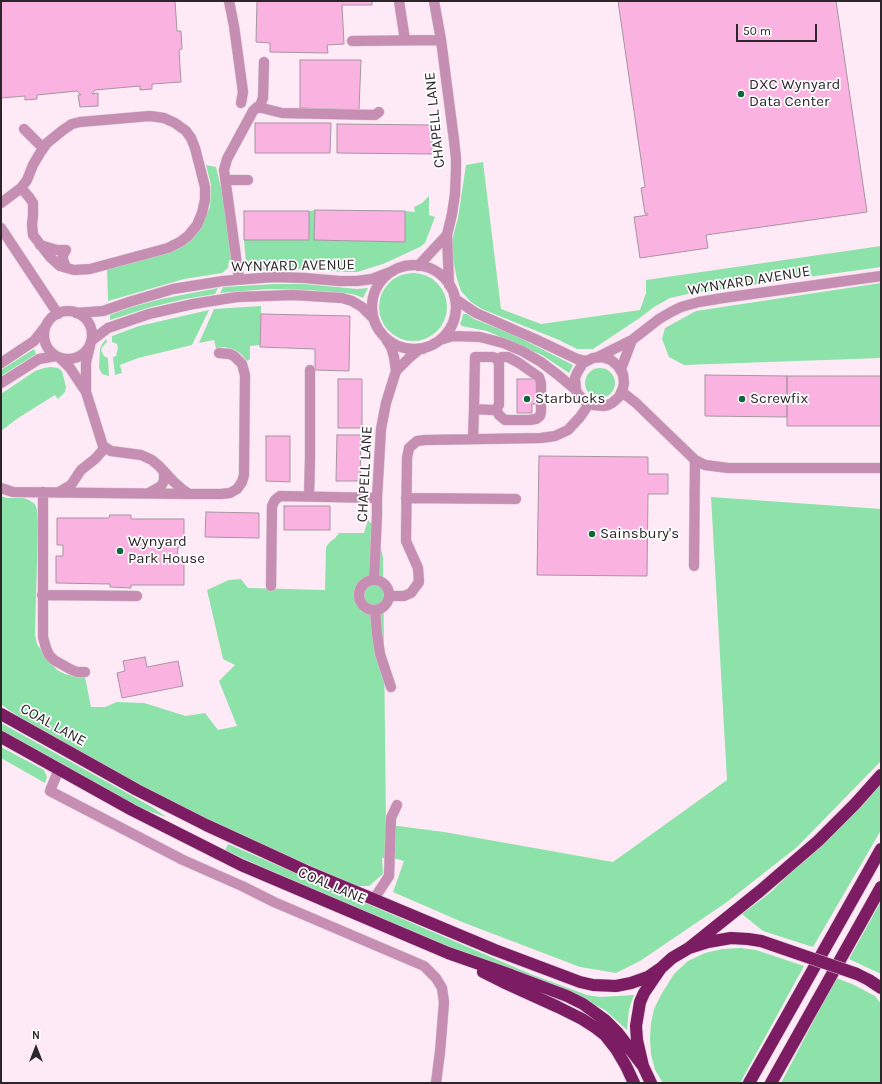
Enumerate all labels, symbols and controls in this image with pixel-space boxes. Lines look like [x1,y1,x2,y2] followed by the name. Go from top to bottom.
[738,16,819,42] scale bar
[743,24,771,38] text: 50 m
[421,71,449,169] street label: CHAPELL LANE
[749,76,840,111] place label: DXC Wynyard Data Center
[736,89,746,99] marker: DXC Wynyard Data Center
[231,256,355,276] street label: WYNYARD AVENUE
[686,262,812,300] street label: WYNYARD AVENUE
[535,390,605,408] place label: Starbucks
[750,390,808,408] place label: Screwfix
[522,394,532,404] marker: Starbucks
[737,394,747,404] marker: Screwfix
[353,425,377,523] street label: CHAPELL LANE
[600,525,679,543] place label: Sainsbury's
[587,529,597,539] marker: Sainsbury's
[128,533,205,568] place label: Wynyard Park House
[115,546,125,556] marker: Wynyard Park House
[17,700,89,750] street label: COAL LANE
[295,864,369,908] street label: COAL LANE
[16,1028,56,1068] north arrow
[32,1029,40,1042] text: N

